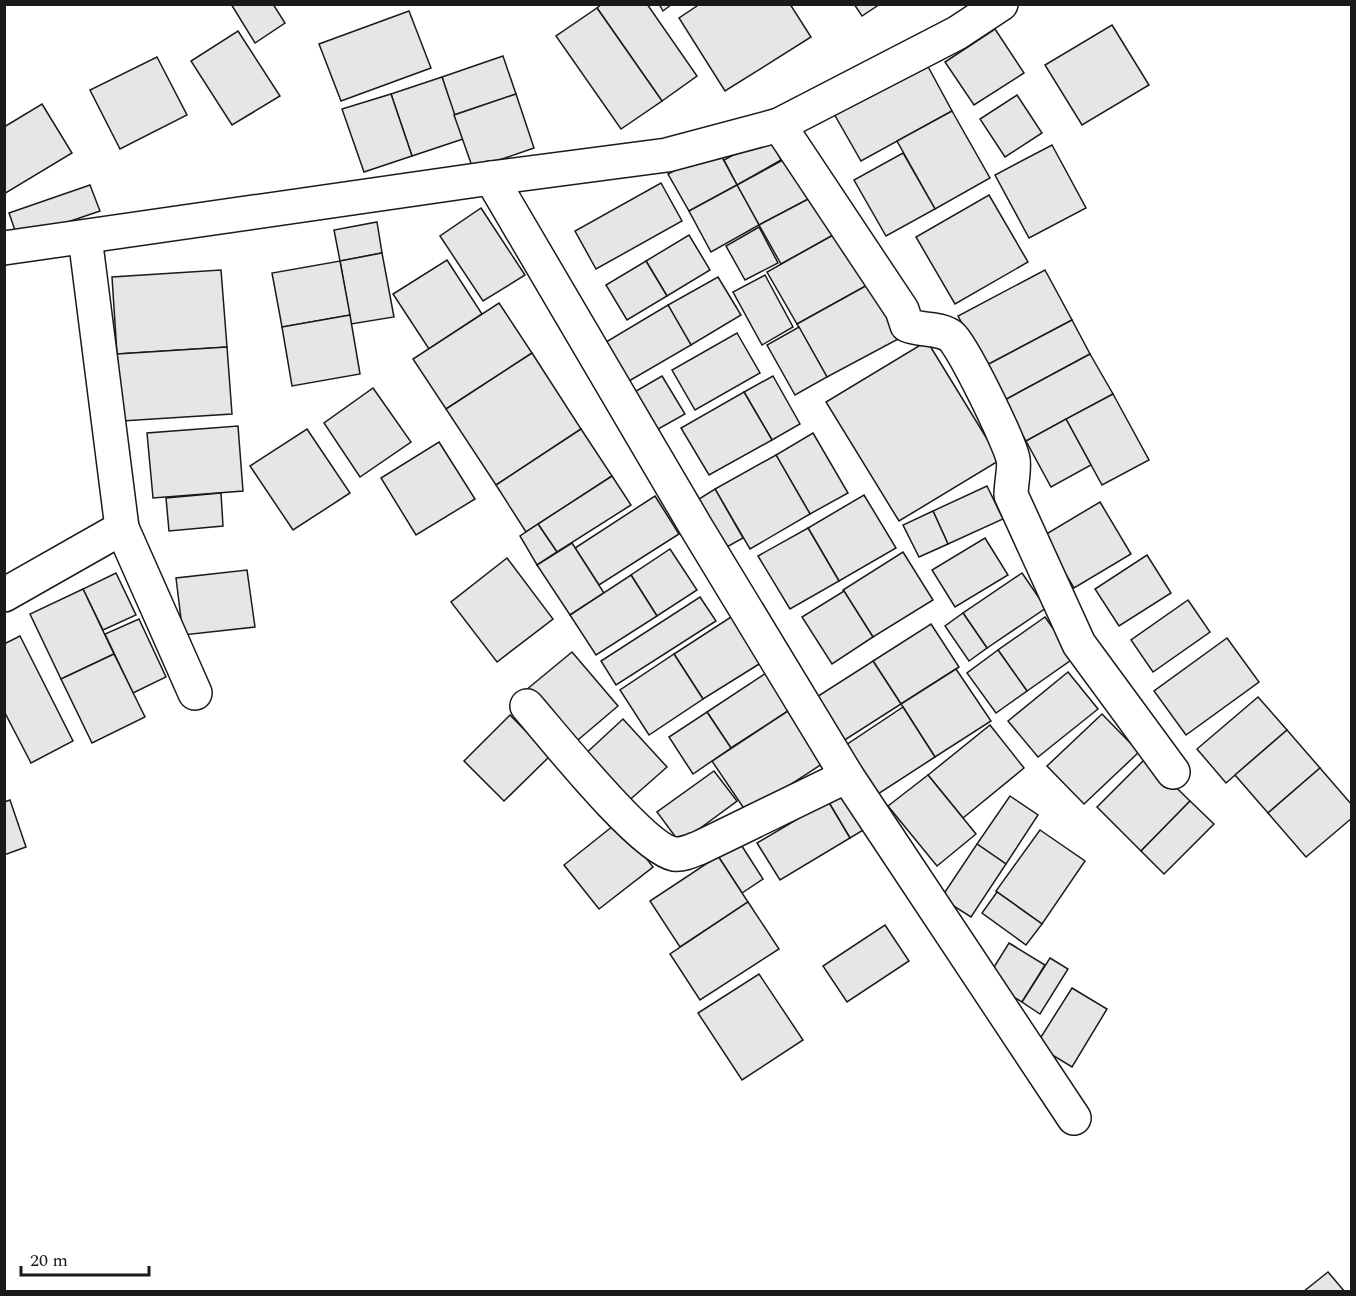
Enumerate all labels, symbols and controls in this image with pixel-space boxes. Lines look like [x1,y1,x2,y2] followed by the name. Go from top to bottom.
[21,1239,148,1277] scale bar
[30,1247,68,1274] text: 20 m

